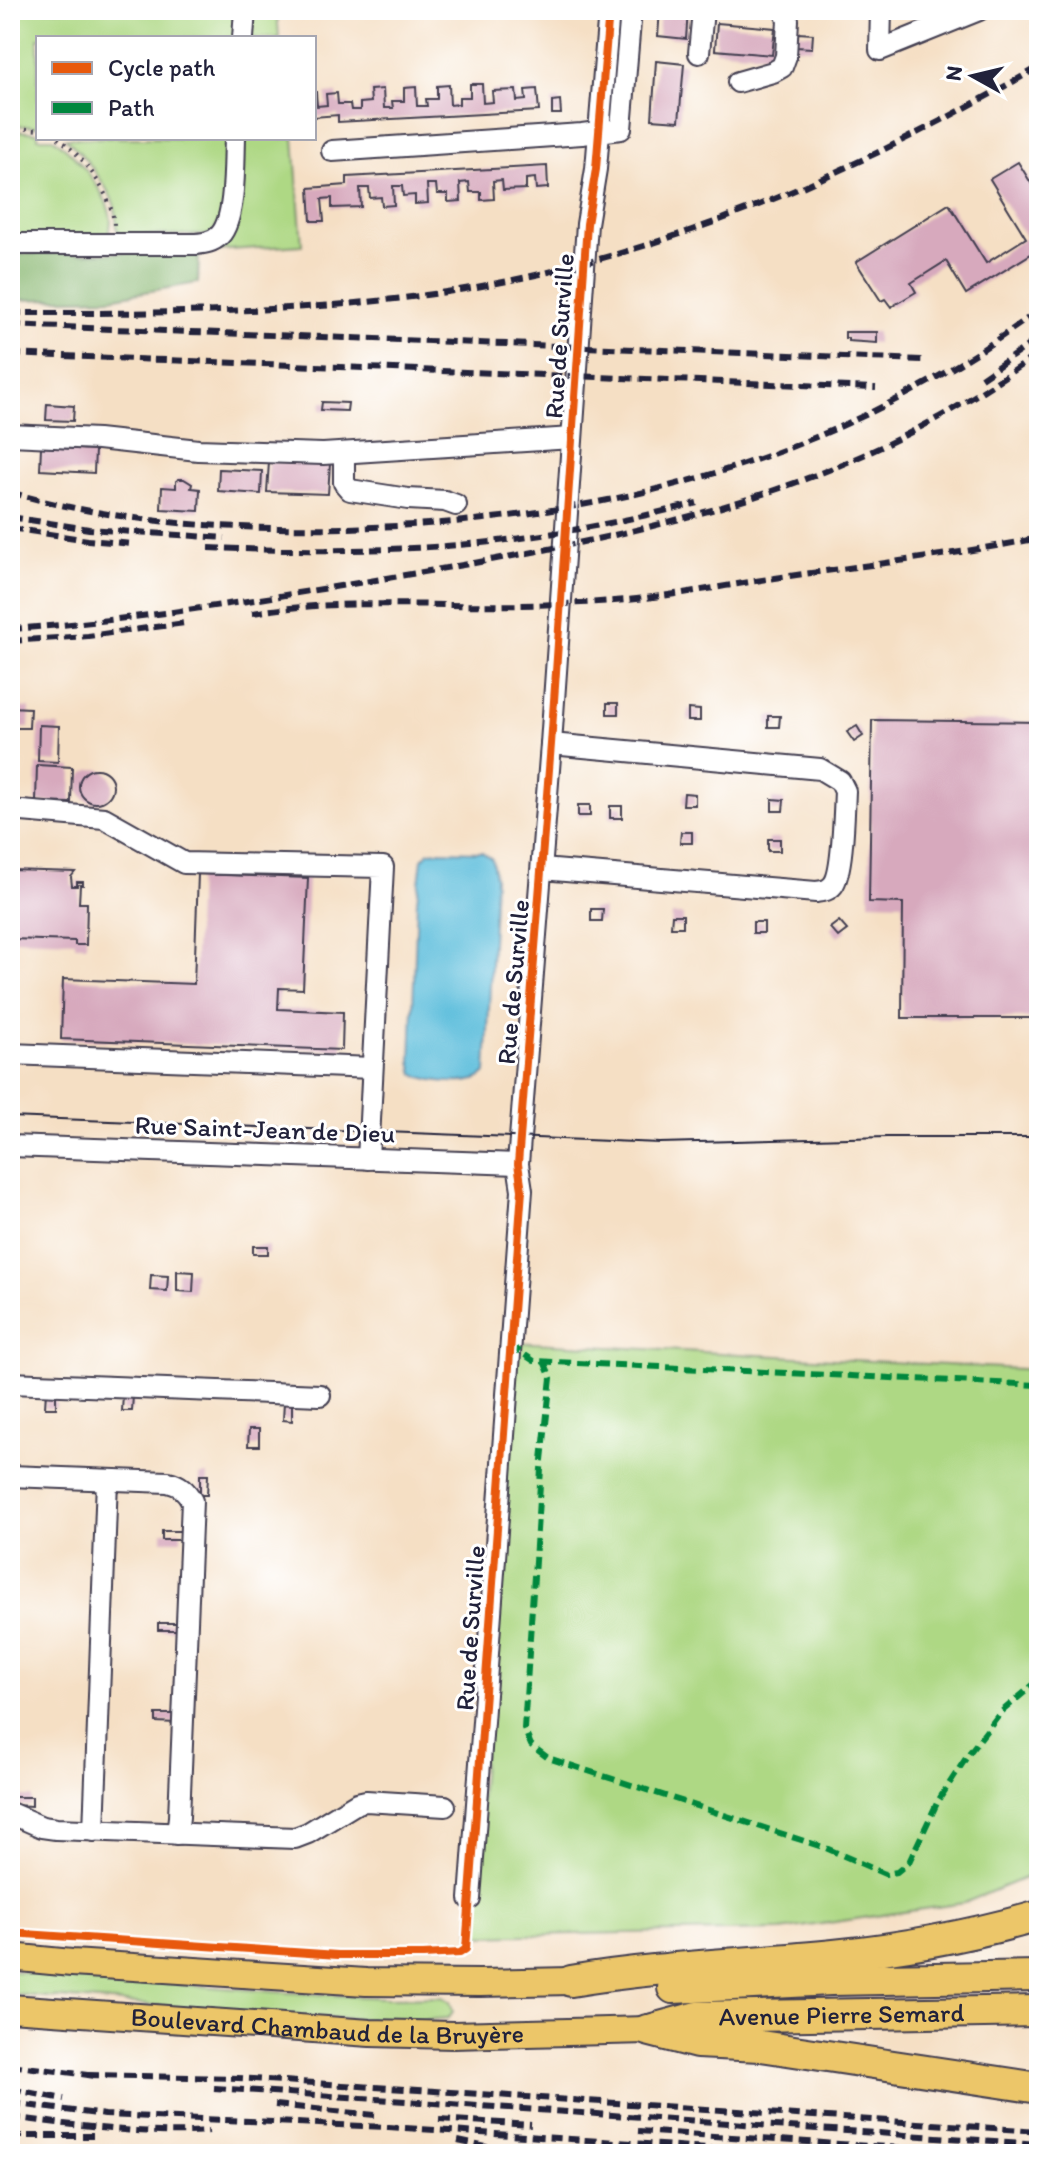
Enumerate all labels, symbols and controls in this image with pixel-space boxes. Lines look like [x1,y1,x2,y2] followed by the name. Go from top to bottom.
[36,36,316,140] legend
[933,36,1013,116] north arrow
[108,53,215,82] text: Cycle path
[939,64,968,83] text: N
[108,93,155,122] text: Path
[537,252,581,420] street label: Rue de Surville
[490,898,536,1066] street label: Rue de Surville
[134,1108,396,1150] street label: Rue Saint-Jean de Dieu
[448,1544,492,1712] street label: Rue de Surville
[718,1996,965,2033] street label: Avenue Pierre Semard
[130,2000,524,2051] street label: Boulevard Chambaud de la Bruyère

